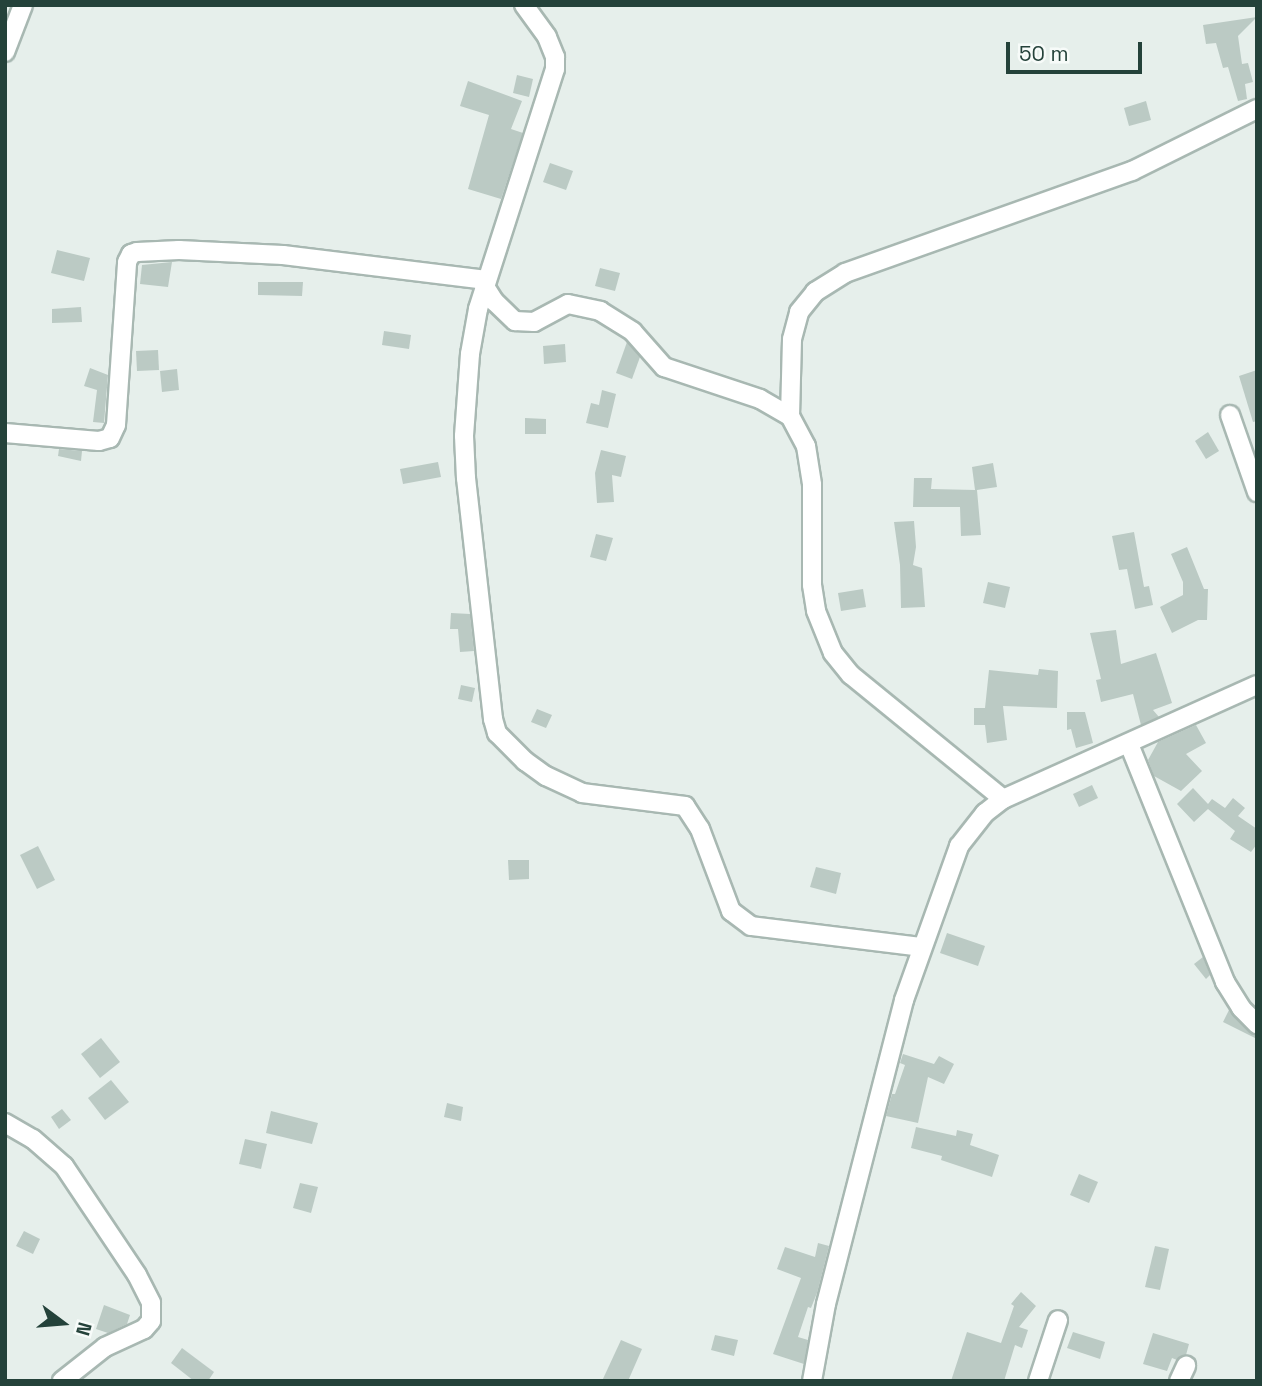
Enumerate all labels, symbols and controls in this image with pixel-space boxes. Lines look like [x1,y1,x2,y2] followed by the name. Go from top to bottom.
[1010,28,1146,72] scale bar
[1019,40,1069,67] text: 50 m
[28,1288,98,1358] north arrow
[70,1319,97,1338] text: N

